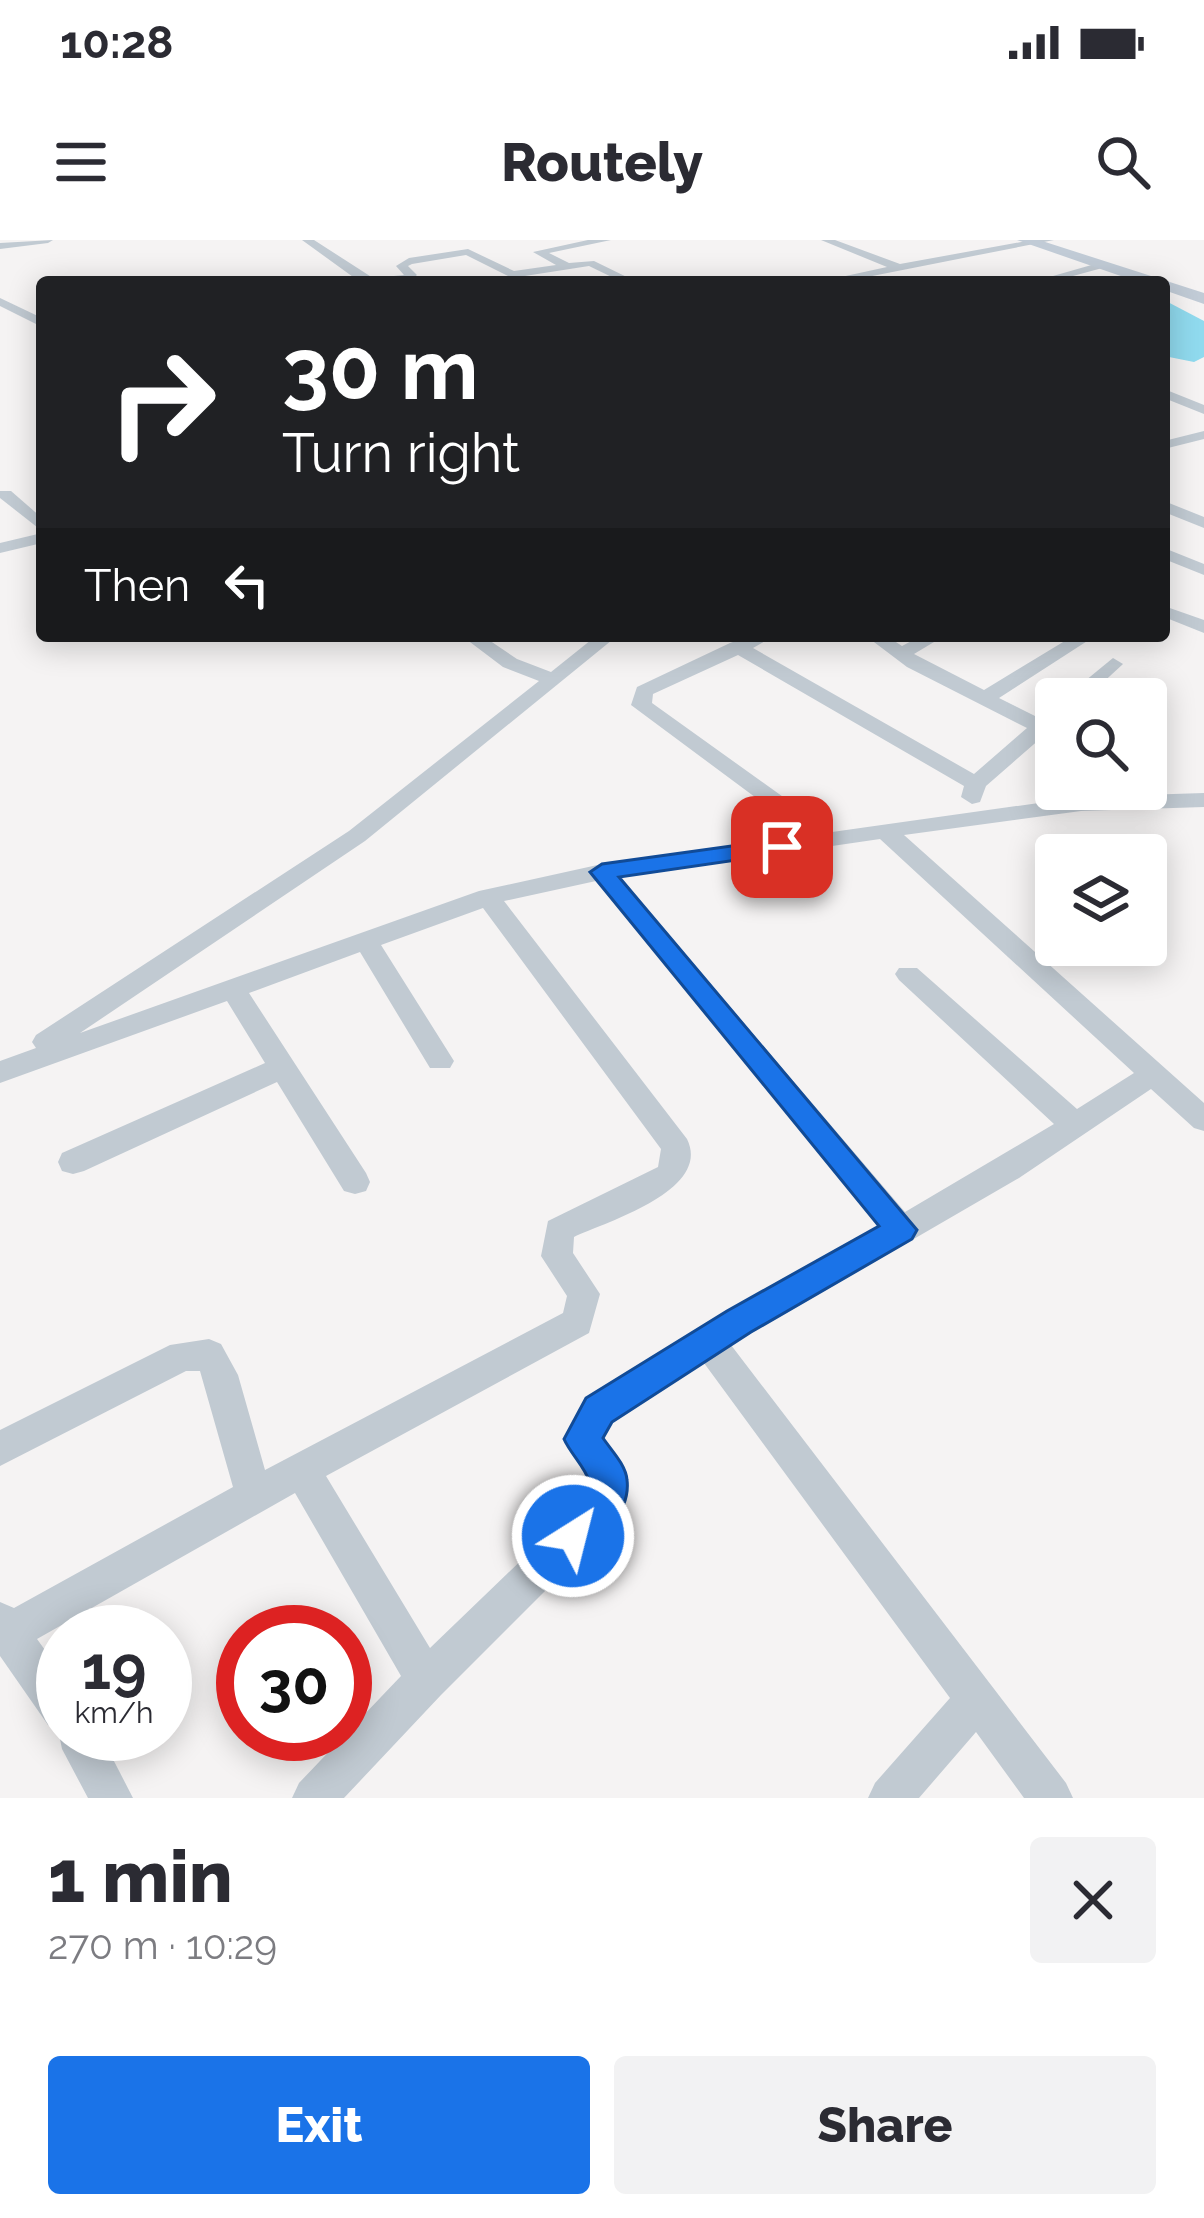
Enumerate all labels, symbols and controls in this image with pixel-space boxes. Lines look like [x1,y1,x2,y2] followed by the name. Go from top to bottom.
[60,16,174,69] text: 10:28
[48,129,114,195] icon: menu
[1090,129,1156,195] icon: search
[501,130,703,194] text: Routely
[282,320,479,419] text: 30 m
[84,324,240,480] icon: right
[282,421,520,485] text: Turn right
[214,552,280,618] icon: left
[84,559,190,612] text: Then
[1035,678,1167,966] map controls
[1035,678,1167,810] button: search
[731,796,833,898] pin
[749,814,815,880] icon: arrive
[1035,834,1167,966] button: layers
[510,1473,636,1599] position arrow
[216,1605,372,1761] speed limit sign: 30
[82,1633,146,1703] text: 19
[74,1695,154,1730] text: km/h
[48,1834,233,1919] text: 1 min
[1030,1837,1156,1963] button: close
[48,1922,277,1968] text: 270 m · 10:29
[48,2056,590,2194] button: Exit
[614,2056,1156,2194] button: Share

